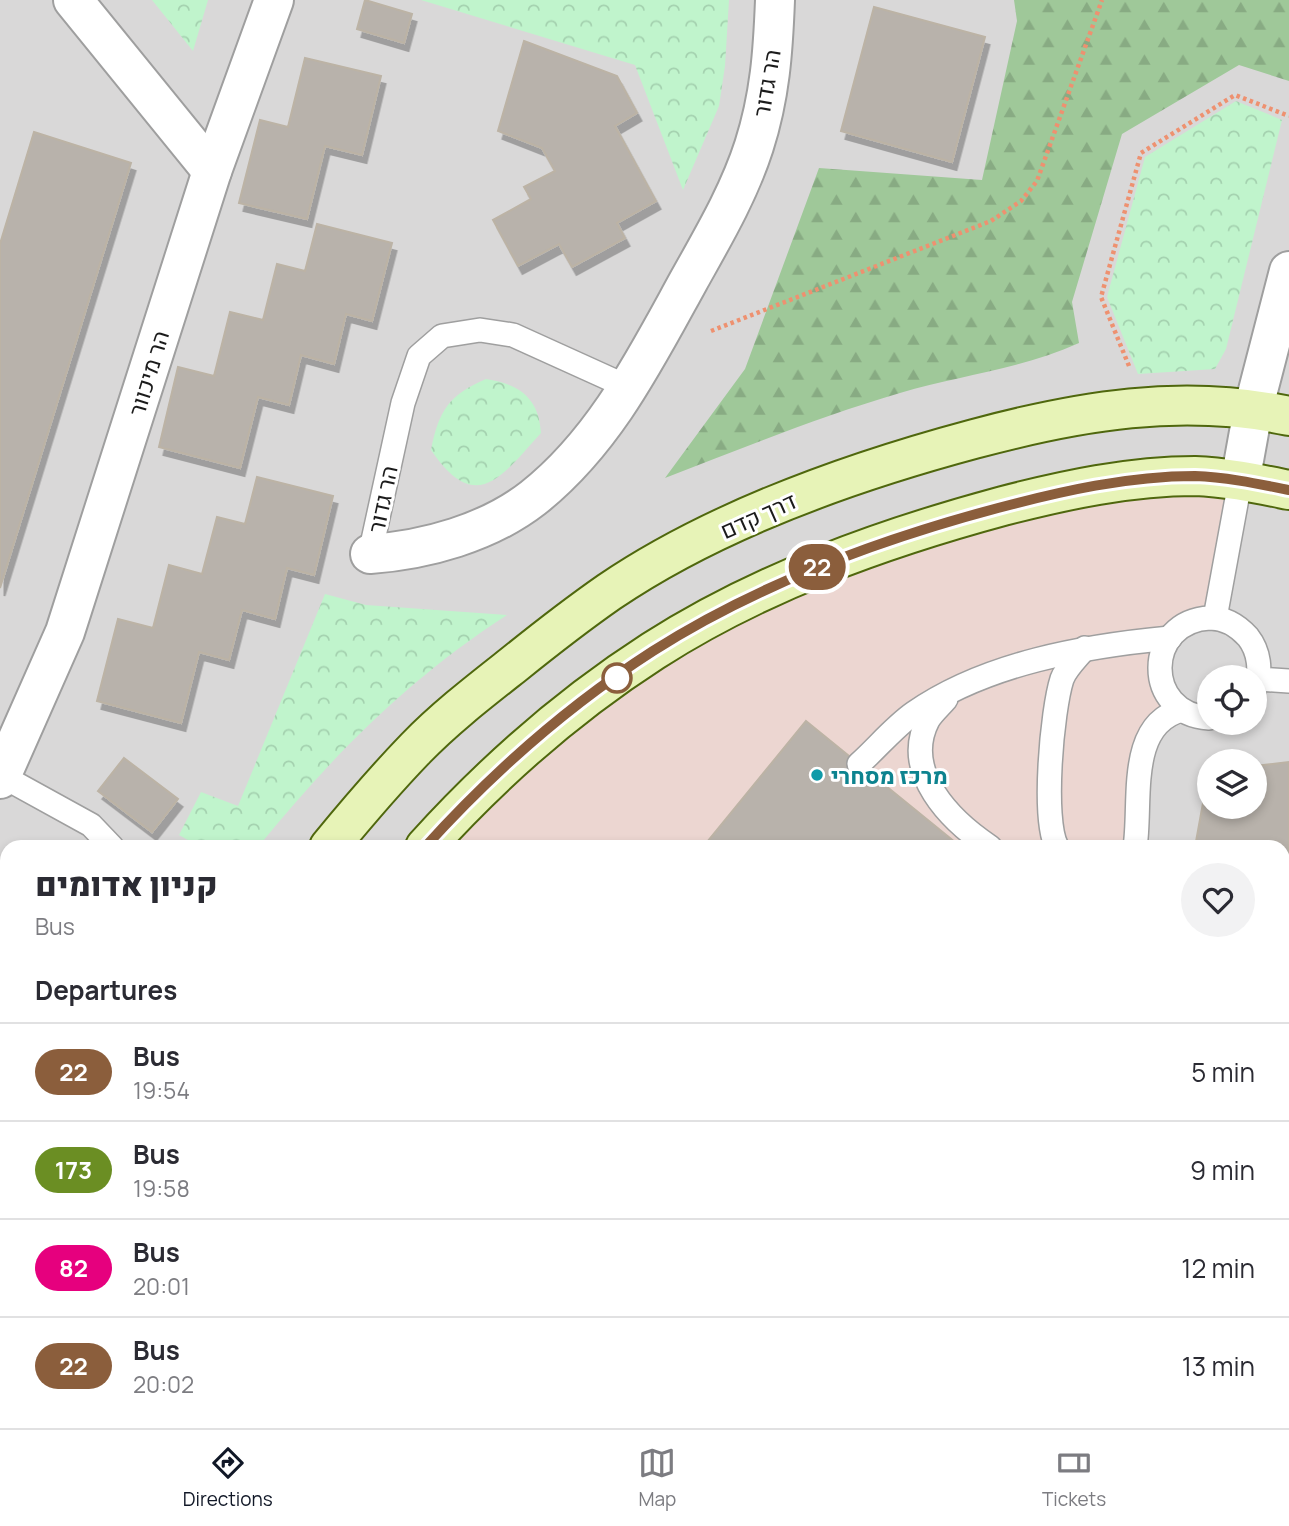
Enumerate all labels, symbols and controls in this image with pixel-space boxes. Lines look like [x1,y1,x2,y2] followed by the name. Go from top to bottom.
[744,47,788,119] street label: הר גדור
[120,326,176,420] street label: הר מיכוור
[359,462,405,536] street label: הר גדור
[715,484,801,546] street label: דרך קדם
[786,544,848,590] line badge: 22
[803,550,831,583] text: 22
[602,663,632,693] unlabelled marker
[1197,665,1267,819] map controls
[1197,665,1267,735] button: locate
[1197,749,1267,819] button: layers
[831,759,948,791] place label: מרכז מסחרי
[809,767,825,783] marker: מרכז מסחרי
[35,861,218,906] text: קניון אדומים
[1181,863,1255,937] button: heart
[35,910,75,942] text: Bus
[35,972,177,1008] text: Departures
[133,1038,180,1074] text: Bus
[1191,1054,1255,1090] text: 5 min
[59,1055,88,1088] text: 22
[133,1074,190,1106] text: 19:54
[133,1136,180,1172] text: Bus
[1190,1152,1255,1188] text: 9 min
[55,1153,92,1186] text: 173
[133,1172,190,1204] text: 19:58
[133,1234,180,1270] text: Bus
[1181,1250,1255,1286] text: 12 min
[59,1251,88,1284] text: 82
[133,1270,190,1302] text: 20:01
[133,1332,180,1368] text: Bus
[1182,1348,1255,1384] text: 13 min
[59,1349,88,1382] text: 22
[133,1368,194,1400] text: 20:02
[183,1444,273,1512] tab: Directions
[638,1444,676,1512] tab: Map
[1042,1444,1106,1512] tab: Tickets

